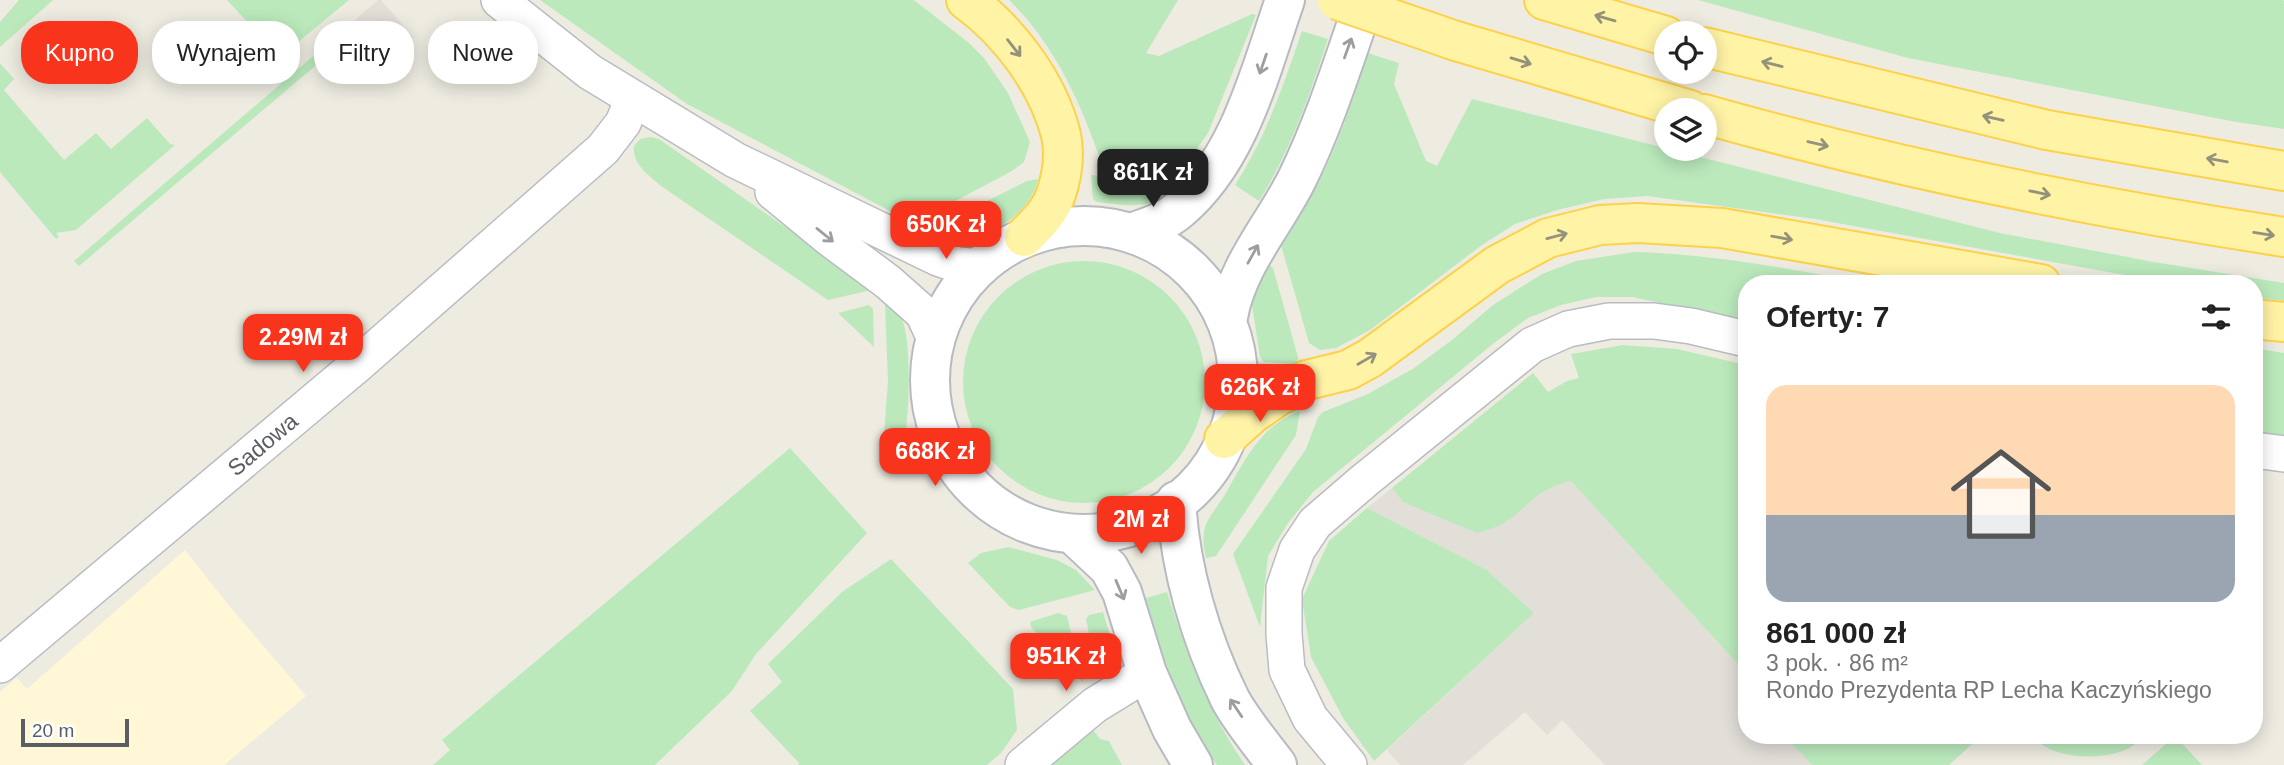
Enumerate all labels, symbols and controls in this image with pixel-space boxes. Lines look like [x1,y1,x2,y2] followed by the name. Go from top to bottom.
[1594,10,1616,23] one-way arrow
[21,21,138,84] chip: Kupno
[152,21,300,84] chip: Wynajem
[314,21,414,84] chip: Filtry
[428,21,538,84] chip: Nowe
[1654,21,1717,161] map controls
[1654,21,1717,84] button: locate
[1343,37,1355,59] one-way arrow
[1006,38,1021,57] one-way arrow
[1256,53,1268,75] one-way arrow
[1510,55,1532,68] one-way arrow
[1761,57,1784,70] one-way arrow
[1654,98,1717,161] button: layers
[1982,110,2005,124] one-way arrow
[1806,138,1829,151] one-way arrow
[1088,150,1218,209] pin: 861K zł
[2206,153,2229,167] one-way arrow
[1113,159,1193,185] text: 861K zł
[2028,187,2051,201] one-way arrow
[881,202,1011,261] pin: 650K zł
[906,211,986,237] text: 650K zł
[816,228,834,243] one-way arrow
[2252,228,2275,241] one-way arrow
[1545,229,1568,242] one-way arrow
[1770,232,1793,245] one-way arrow
[1246,244,1260,264] one-way arrow
[2197,298,2235,336] icon: filters
[1766,300,1889,333] text: Oferty: 7
[231,314,375,374] pin: 2.29M zł
[259,324,347,350] text: 2.29M zł
[1357,352,1377,366] one-way arrow
[1195,364,1325,424] pin: 626K zł
[1220,374,1300,400] text: 626K zł
[222,408,303,481] street label: Sadowa
[870,428,1000,488] pin: 668K zł
[1938,431,2064,557] icon: home
[895,438,975,464] text: 668K zł
[1092,496,1190,556] pin: 2M zł
[1113,506,1169,532] text: 2M zł
[1115,579,1128,600] one-way arrow
[1766,616,1906,649] text: 861 000 zł
[1001,634,1131,693] pin: 951K zł
[1026,643,1106,669] text: 951K zł
[1766,650,1908,676] text: 3 pok. · 86 m²
[1766,677,2212,703] text: Rondo Prezydenta RP Lecha Kaczyńskiego
[1229,699,1244,718] one-way arrow
[21,716,130,748] scale bar
[32,720,74,741] text: 20 m

